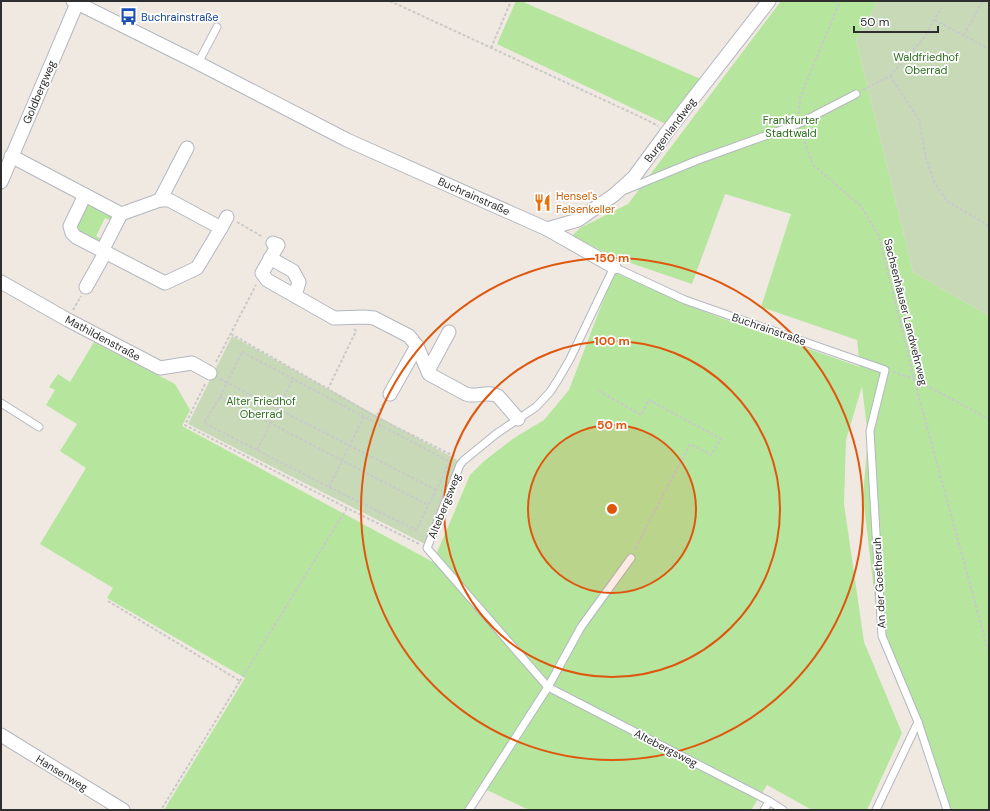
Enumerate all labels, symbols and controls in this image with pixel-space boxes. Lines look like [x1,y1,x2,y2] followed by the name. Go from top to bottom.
[118,7,138,27] bus stop icon: Buchrainstraße
[854,8,938,34] scale bar
[141,10,219,24] place label: Buchrainstraße
[860,14,889,30] text: 50 m
[893,50,959,77] park label: Waldfriedhof Oberrad
[19,58,59,126] street label: Goldbergweg
[641,95,699,165] street label: Burgenlandweg
[763,113,819,140] park label: Frankfurter Stadtwald
[436,174,512,218] street label: Buchrainstraße
[556,189,615,216] place label: Hensel's Felsenkeller
[533,192,553,212] restaurant icon: Hensel's Felsenkeller
[881,237,931,387] street label: Sachsenhäuser Landwehrweg
[595,250,629,266] text: 150 m
[730,310,808,348] street label: Buchrainstraße
[63,312,143,364] street label: Mathildenstraße
[594,333,630,349] text: 100 m
[226,394,296,421] park label: Alter Friedhof Oberrad
[597,417,627,433] text: 50 m
[425,471,463,541] street label: Altebergsweg
[605,502,619,516] centre of rings
[870,537,888,629] street label: An der Goetheruh
[632,726,700,770] street label: Altebergsweg
[34,752,90,794] street label: Hansenweg

